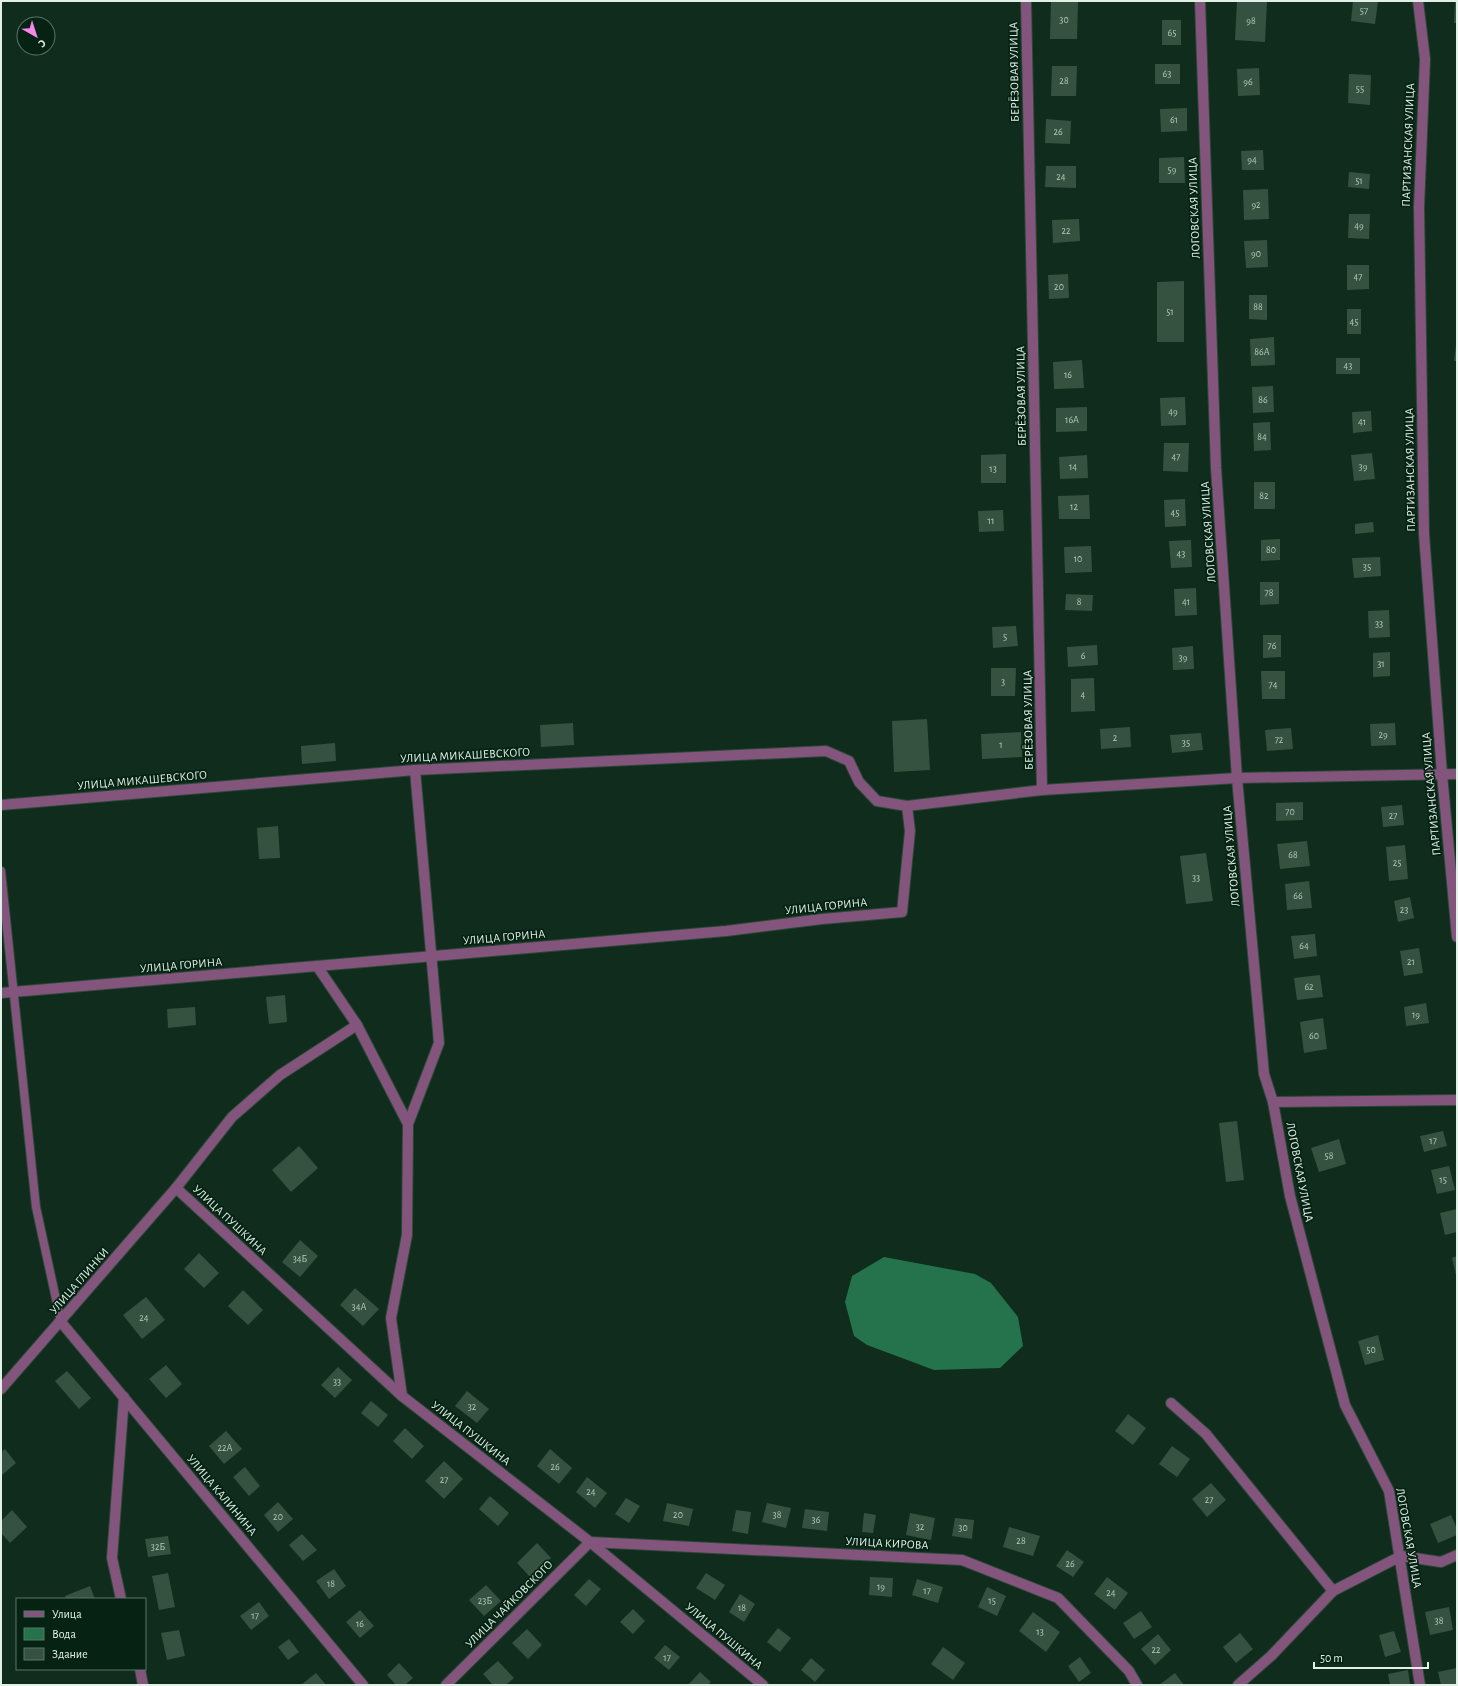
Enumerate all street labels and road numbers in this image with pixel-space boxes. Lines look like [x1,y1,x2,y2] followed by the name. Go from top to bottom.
[1006,22,1021,122] street label: БЕРЁЗОВАЯ УЛИЦА
[1400,83,1416,207] street label: ПАРТИЗАНСКАЯ УЛИЦА
[1186,157,1202,259] street label: ЛОГОВСКАЯ УЛИЦА
[1013,346,1028,446] street label: БЕРЁЗОВАЯ УЛИЦА
[1403,408,1417,532] street label: ПАРТИЗАНСКАЯ УЛИЦА
[1198,481,1218,583] street label: ЛОГОВСКАЯ УЛИЦА
[1020,670,1035,770] street label: БЕРЁЗОВАЯ УЛИЦА
[1420,732,1442,856] street label: ПАРТИЗАНСКАЯ УЛИЦА
[400,746,530,764] street label: УЛИЦА МИКАШЕВСКОГО
[77,768,207,792] street label: УЛИЦА МИКАШЕВСКОГО
[1221,805,1241,907] street label: ЛОГОВСКАЯ УЛИЦА
[784,896,868,916] street label: УЛИЦА ГОРИНА
[462,927,546,947] street label: УЛИЦА ГОРИНА
[139,955,223,975] street label: УЛИЦА ГОРИНА
[1284,1121,1316,1223] street label: ЛОГОВСКАЯ УЛИЦА
[191,1183,269,1257] street label: УЛИЦА ПУШКИНА
[47,1246,111,1316] street label: УЛИЦА ГЛИНКИ
[429,1399,513,1467] street label: УЛИЦА ПУШКИНА
[185,1452,259,1538] street label: УЛИЦА КАЛИНИНА
[1394,1487,1424,1589] street label: ЛОГОВСКАЯ УЛИЦА
[845,1535,929,1551] street label: УЛИЦА КИРОВА
[462,1557,555,1650] street label: УЛИЦА ЧАЙКОВСКОГО
[683,1600,765,1672] street label: УЛИЦА ПУШКИНА

